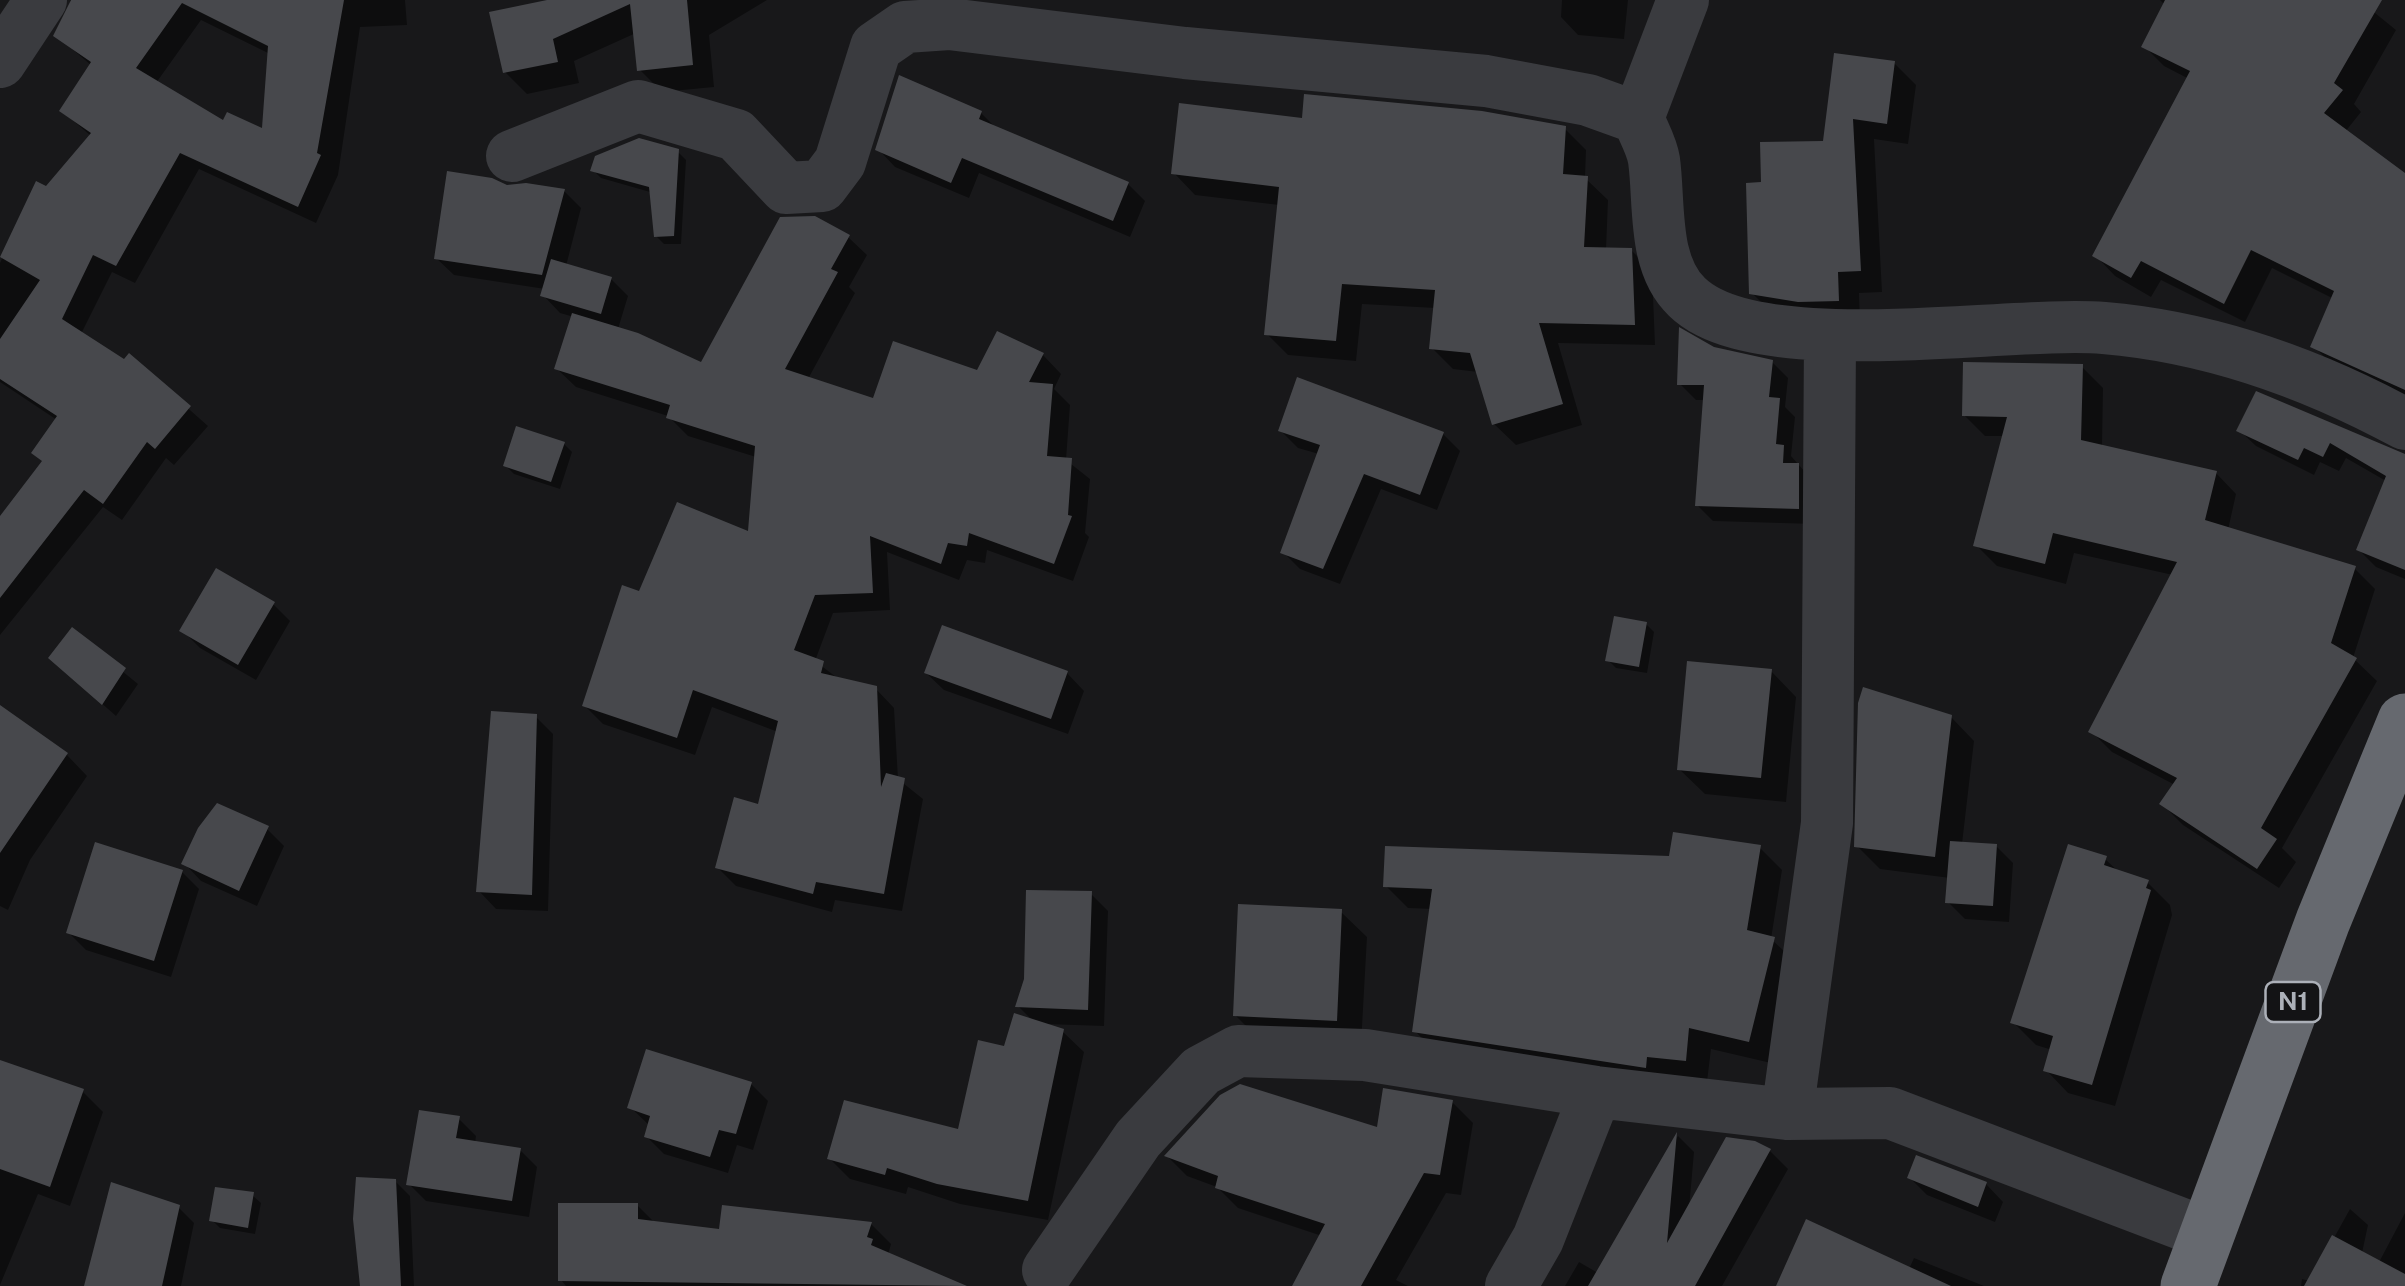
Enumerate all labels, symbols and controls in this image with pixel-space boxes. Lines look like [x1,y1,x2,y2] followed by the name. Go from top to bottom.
[2266,982,2320,1022] road number: N1

